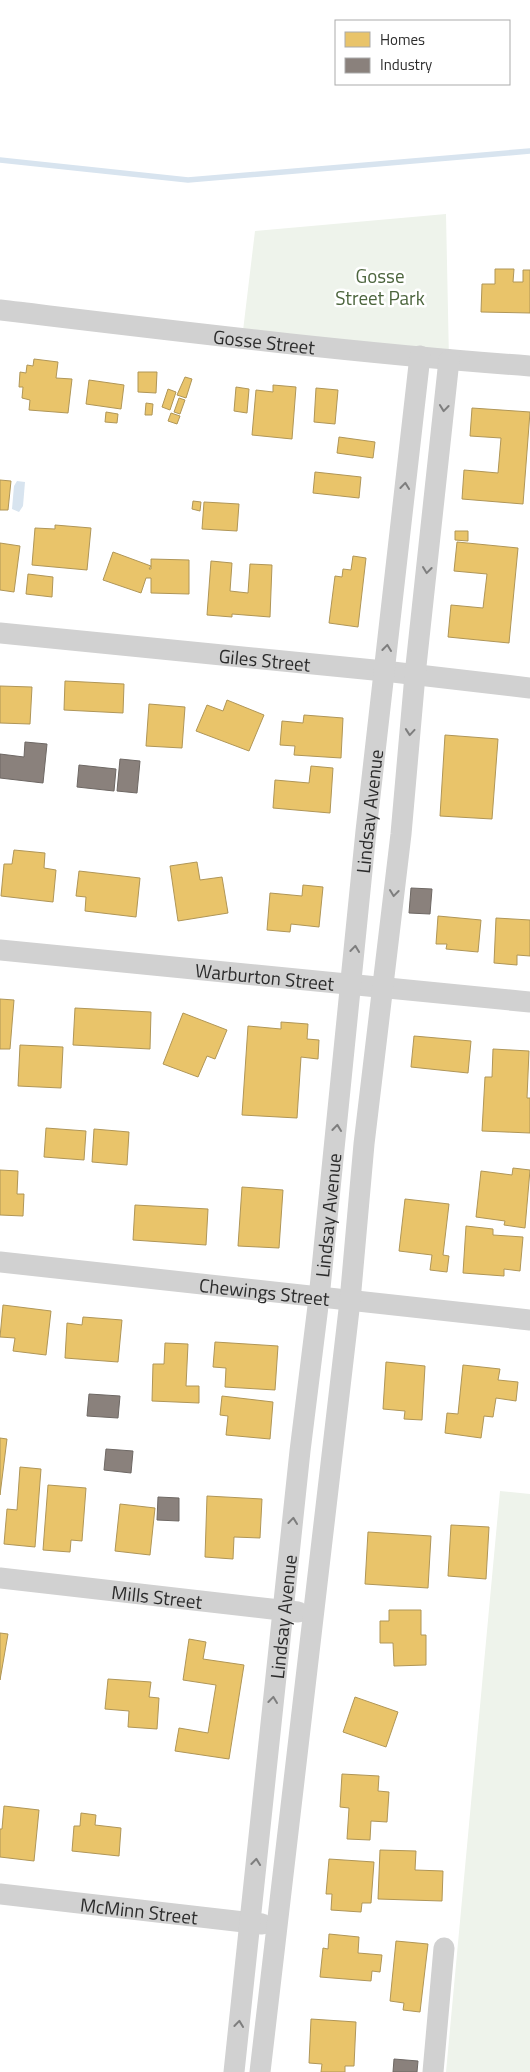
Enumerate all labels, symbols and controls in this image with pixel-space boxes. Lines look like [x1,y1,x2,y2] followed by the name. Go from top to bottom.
[335,20,510,85] legend
[380,28,425,51] text: Homes
[380,53,432,76] text: Industry
[335,261,425,312] park label: Gosse Street Park
[212,321,317,361] street label: Gosse Street
[439,405,450,413] one-way arrow
[399,482,410,490] one-way arrow
[422,566,433,574] one-way arrow
[218,640,312,678] street label: Giles Street
[381,644,392,652] one-way arrow
[405,728,416,736] one-way arrow
[347,748,390,875] street label: Lindsay Avenue
[389,890,400,898] one-way arrow
[349,944,360,952] one-way arrow
[194,955,336,997] street label: Warburton Street
[331,1123,342,1131] one-way arrow
[307,1152,348,1279] street label: Lindsay Avenue
[198,1269,331,1312] street label: Chewings Street
[287,1517,298,1525] one-way arrow
[261,1553,303,1680] street label: Lindsay Avenue
[110,1576,204,1616] street label: Mills Street
[267,1696,278,1704] one-way arrow
[250,1858,261,1866] one-way arrow
[79,1889,200,1931] street label: McMinn Street
[233,2019,244,2027] one-way arrow

